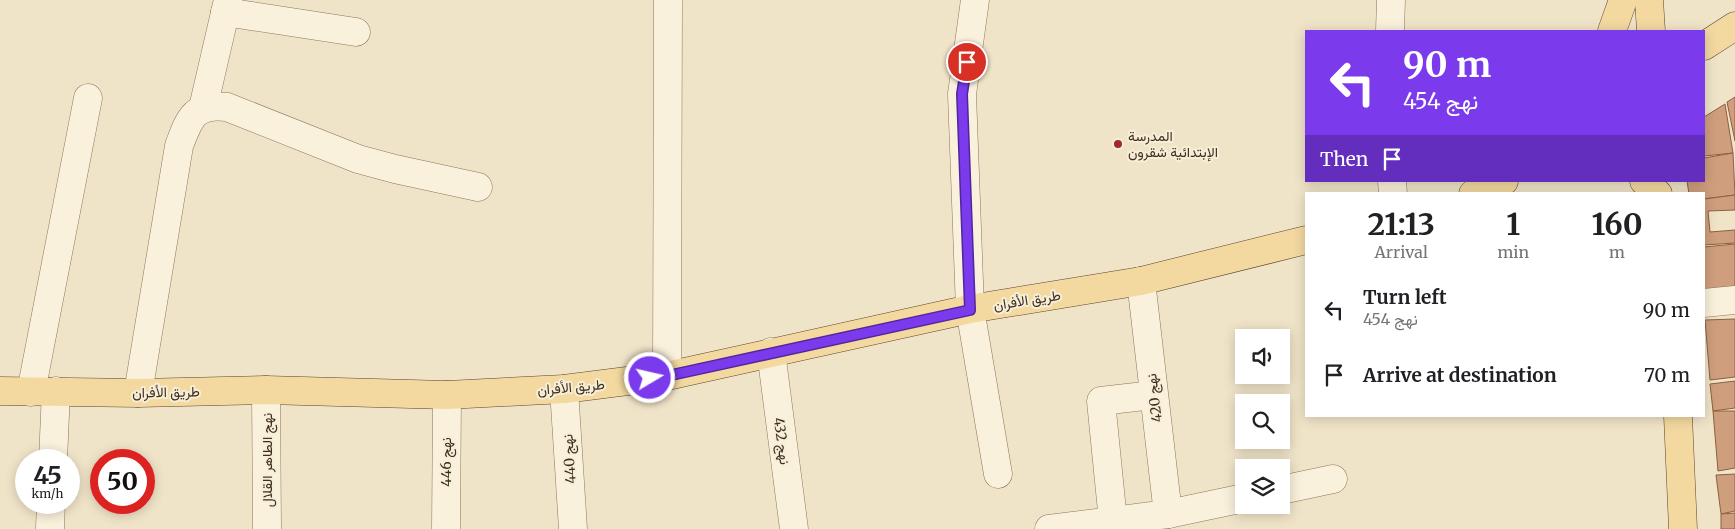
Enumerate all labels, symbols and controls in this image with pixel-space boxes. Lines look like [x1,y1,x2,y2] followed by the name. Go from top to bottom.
[946,41,988,83] pin
[1403,43,1491,87] text: 90 m
[953,48,981,76] icon: arrive
[1320,50,1385,115] icon: left
[1403,87,1478,115] text: نهج 454
[1128,127,1218,162] place label: المدرسة الإبتدائية شقرون
[1112,138,1124,150] marker: المدرسة الإبتدائية شقرون
[1378,145,1406,173] icon: arrive
[1320,147,1368,171] text: Then
[1367,205,1435,243] text: 21:13
[1506,205,1520,243] text: 1
[1592,205,1643,243] text: 160
[1375,242,1428,262] text: Arrival
[1497,242,1529,262] text: min
[1609,242,1625,262] text: m
[1363,285,1447,309] text: Turn left
[992,286,1062,314] street label: طريق الأفران
[1320,296,1348,324] icon: left
[1643,298,1690,322] text: 90 m
[1363,309,1418,329] text: نهج 454
[1235,329,1290,514] map controls
[1235,329,1290,384] button: sound
[623,351,675,403] position arrow
[1320,361,1348,389] icon: arrive
[1363,363,1557,387] text: Arrive at destination
[1644,363,1690,387] text: 70 m
[1142,372,1168,423] street label: نهج 420
[536,375,606,399] street label: طريق الأفران
[132,382,200,402] street label: طريق الأفران
[1235,394,1290,449] button: search
[258,413,278,507] street label: نهج الطاهر القلال
[768,416,794,466] street label: نهج 432
[558,433,582,485] street label: نهج 440
[437,437,457,487] street label: نهج 446
[90,449,155,514] speed limit sign: 50
[33,459,62,491] text: 45
[1235,459,1290,514] button: layers
[32,486,63,501] text: km/h

